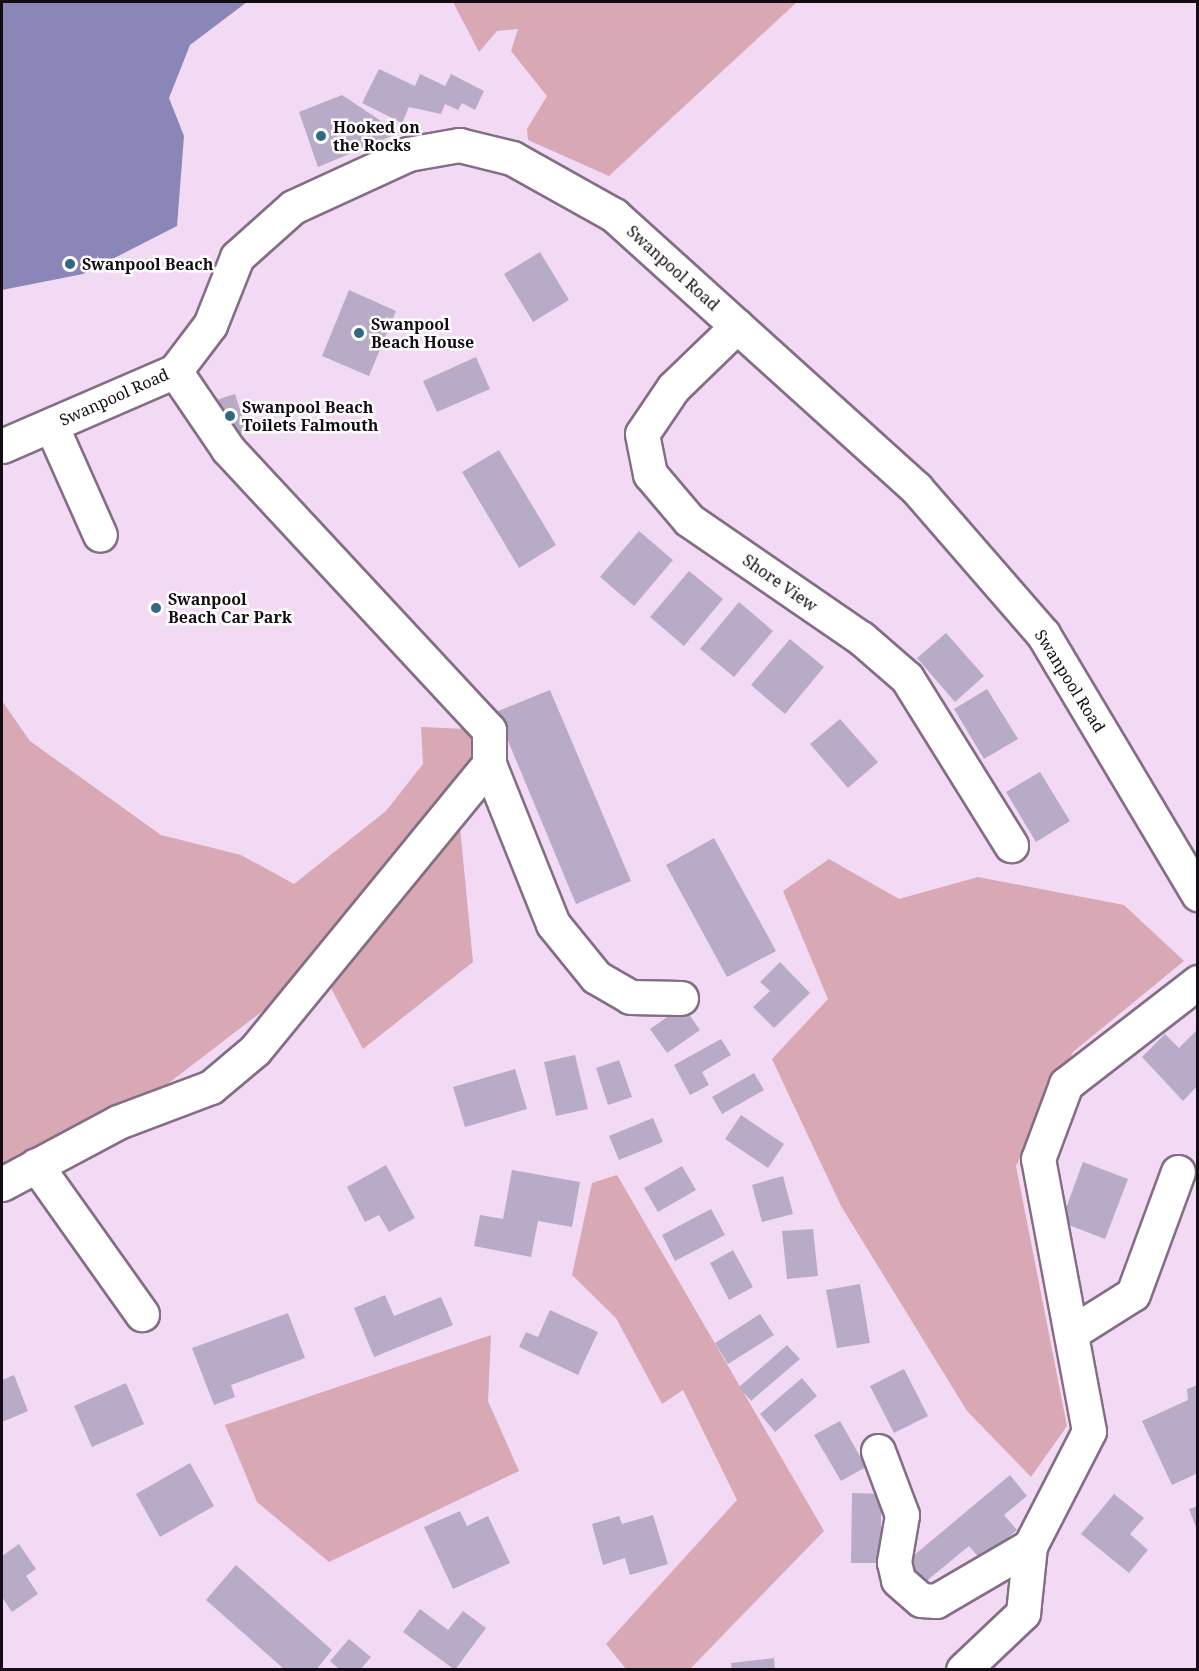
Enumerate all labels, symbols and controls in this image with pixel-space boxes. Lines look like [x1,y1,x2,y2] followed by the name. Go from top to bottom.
[333,117,420,155] place label: Hooked on the Rocks
[314,129,328,143] marker: Hooked on the Rocks
[623,222,723,314] street label: Swanpool Road
[82,254,213,274] place label: Swanpool Beach
[63,257,77,271] marker: Swanpool Beach
[371,314,474,352] place label: Swanpool Beach House
[352,326,366,340] marker: Swanpool Beach House
[56,364,172,430] street label: Swanpool Road
[242,397,378,435] place label: Swanpool Beach Toilets Falmouth
[223,409,237,423] marker: Swanpool Beach Toilets Falmouth
[739,550,821,616] street label: Shore View
[168,589,292,627] place label: Swanpool Beach Car Park
[149,601,163,615] marker: Swanpool Beach Car Park
[1031,626,1109,736] street label: Swanpool Road

